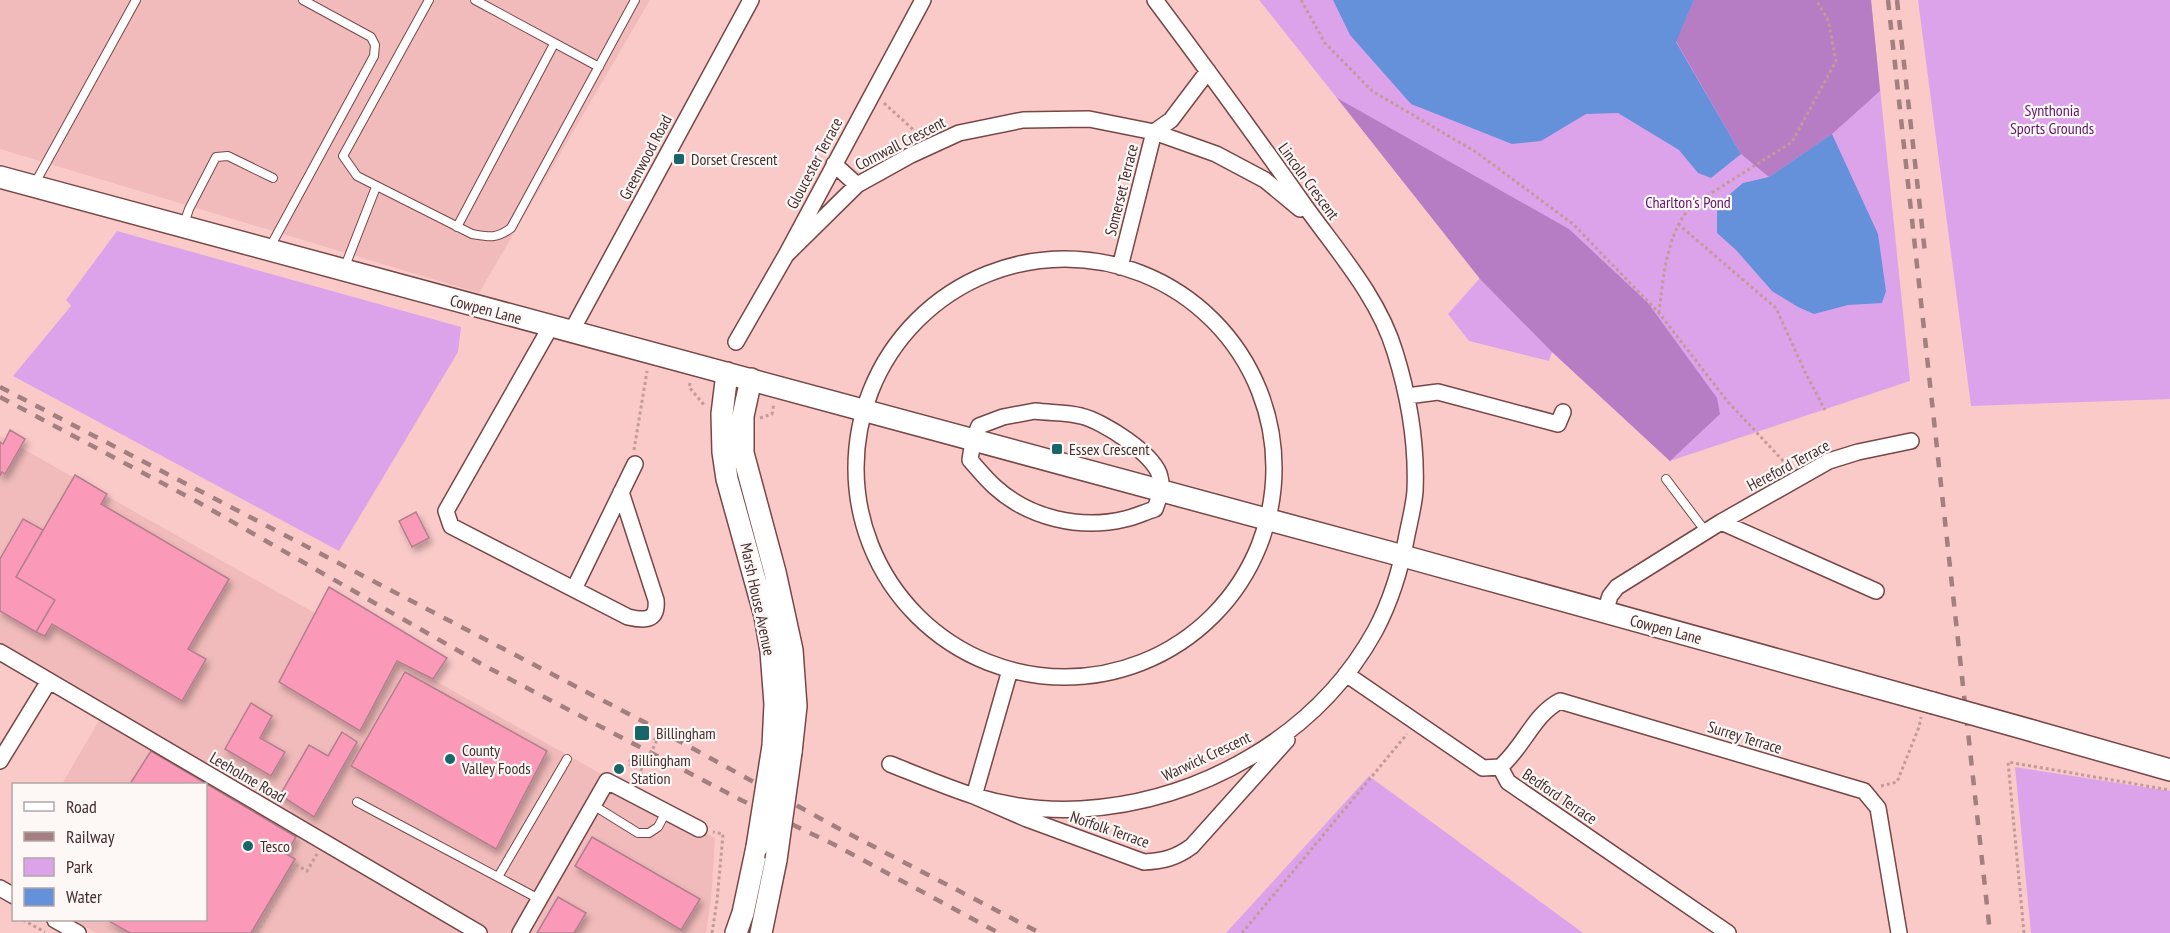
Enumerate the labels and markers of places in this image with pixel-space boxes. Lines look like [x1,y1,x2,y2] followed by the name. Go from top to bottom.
[691,149,778,169] place label: Dorset Crescent
[672,152,686,166] marker: Dorset Crescent
[1069,439,1150,459] place label: Essex Crescent
[1050,442,1064,456] marker: Essex Crescent
[656,723,716,743] place label: Billingham
[633,724,651,742] marker: Billingham
[461,740,531,778] place label: County Valley Foods
[631,750,691,788] place label: Billingham Station
[443,752,457,766] marker: County Valley Foods
[612,762,626,776] marker: Billingham Station
[260,836,290,856] place label: Tesco
[241,839,255,853] marker: Tesco

